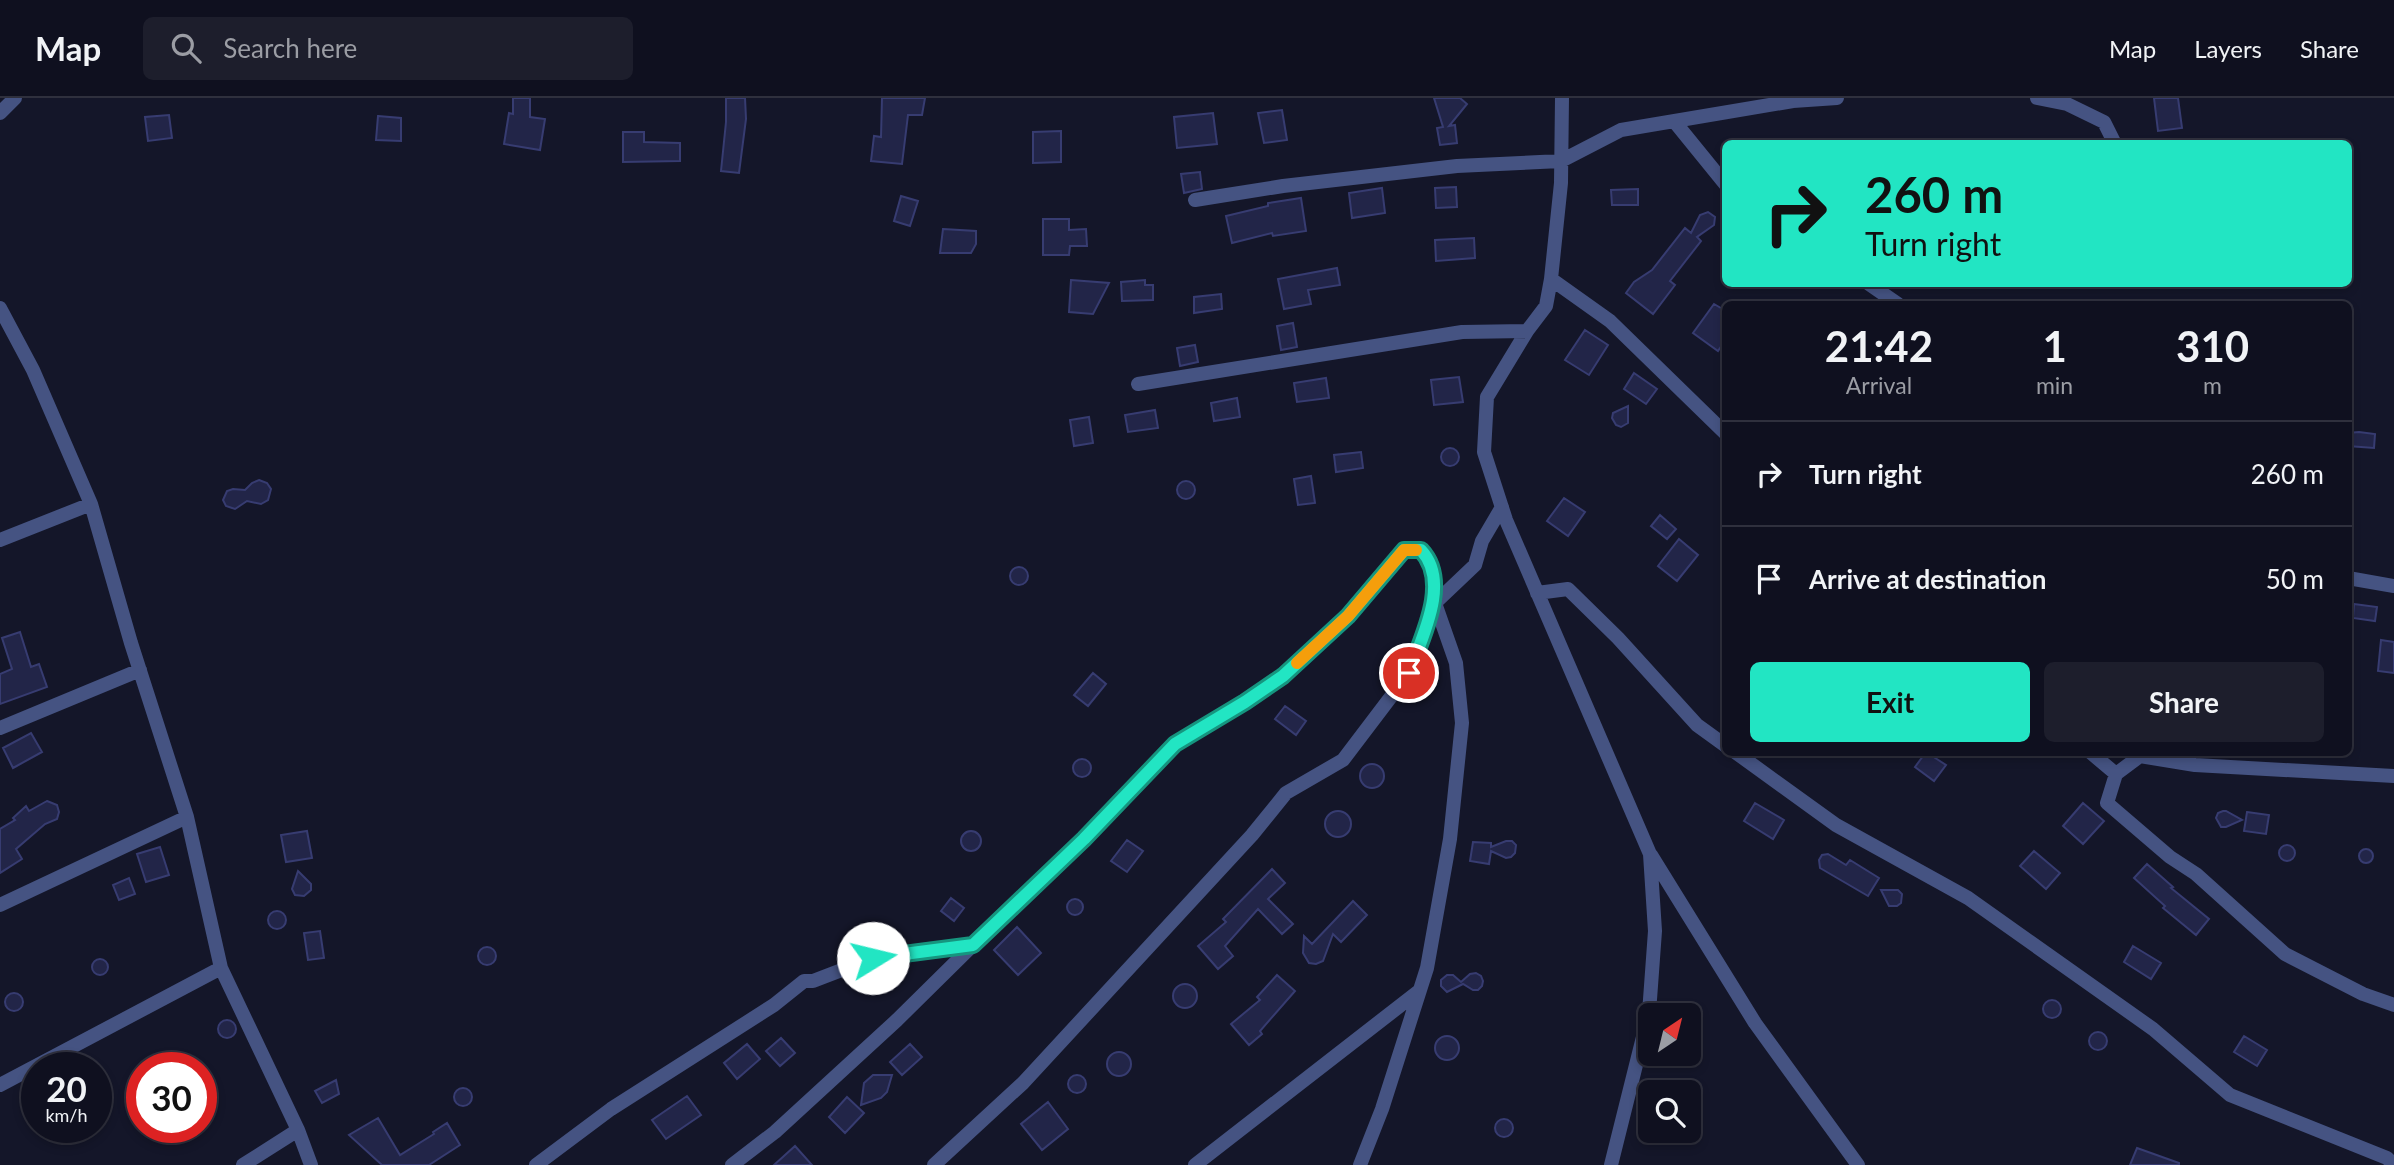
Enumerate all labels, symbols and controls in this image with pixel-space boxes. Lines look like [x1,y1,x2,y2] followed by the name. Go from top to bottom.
[143,17,633,80] search box
[35,28,101,68] text: Map
[167,29,205,67] icon: search
[223,32,357,64] text: Search here
[2109,34,2156,63] text: Map
[2194,34,2262,63] text: Layers
[2300,34,2359,63] text: Share
[1865,165,2003,223] text: 260 m
[1750,168,1841,259] icon: right
[1865,224,2001,263] text: Turn right
[1825,321,1933,371] text: 21:42
[2042,321,2067,371] text: 1
[2176,321,2249,371] text: 310
[1846,371,1912,399] text: Arrival
[2036,371,2073,399] text: min
[2203,371,2222,399] text: m
[1750,455,1788,493] icon: right
[1809,458,1922,490] text: Turn right
[2251,458,2324,490] text: 260 m
[1750,560,1788,598] icon: arrive
[1809,563,2046,595] text: Arrive at destination
[2266,563,2324,595] text: 50 m
[1379,643,1439,703] pin
[1390,654,1428,692] icon: arrive
[1750,662,2030,742] button: Exit
[2044,662,2324,742] button: Share
[836,921,910,995] position arrow
[1638,1003,1701,1066] north arrow
[1638,1003,1701,1143] map controls
[126,1052,217,1143] speed limit sign: 30
[46,1067,87,1109] text: 20
[1638,1080,1701,1143] button: search
[45,1104,88,1126] text: km/h

